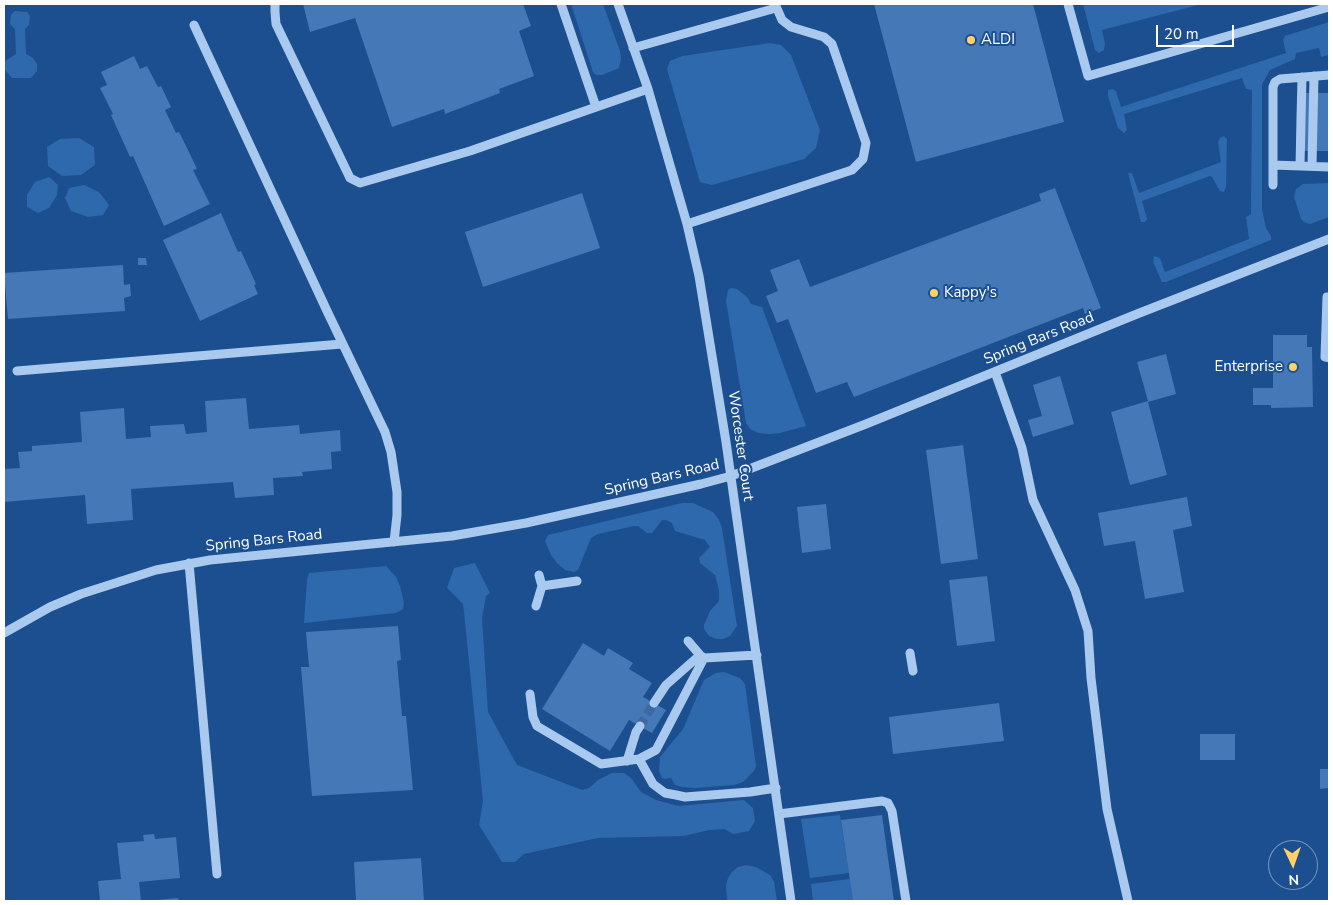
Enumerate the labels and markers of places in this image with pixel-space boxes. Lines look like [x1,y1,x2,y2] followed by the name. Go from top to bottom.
[981,31,1015,49] place label: ALDI
[965,34,977,46] marker: ALDI
[944,284,997,302] place label: Kappy's
[928,287,940,299] marker: Kappy's
[1214,358,1283,376] place label: Enterprise
[1287,361,1299,373] marker: Enterprise

